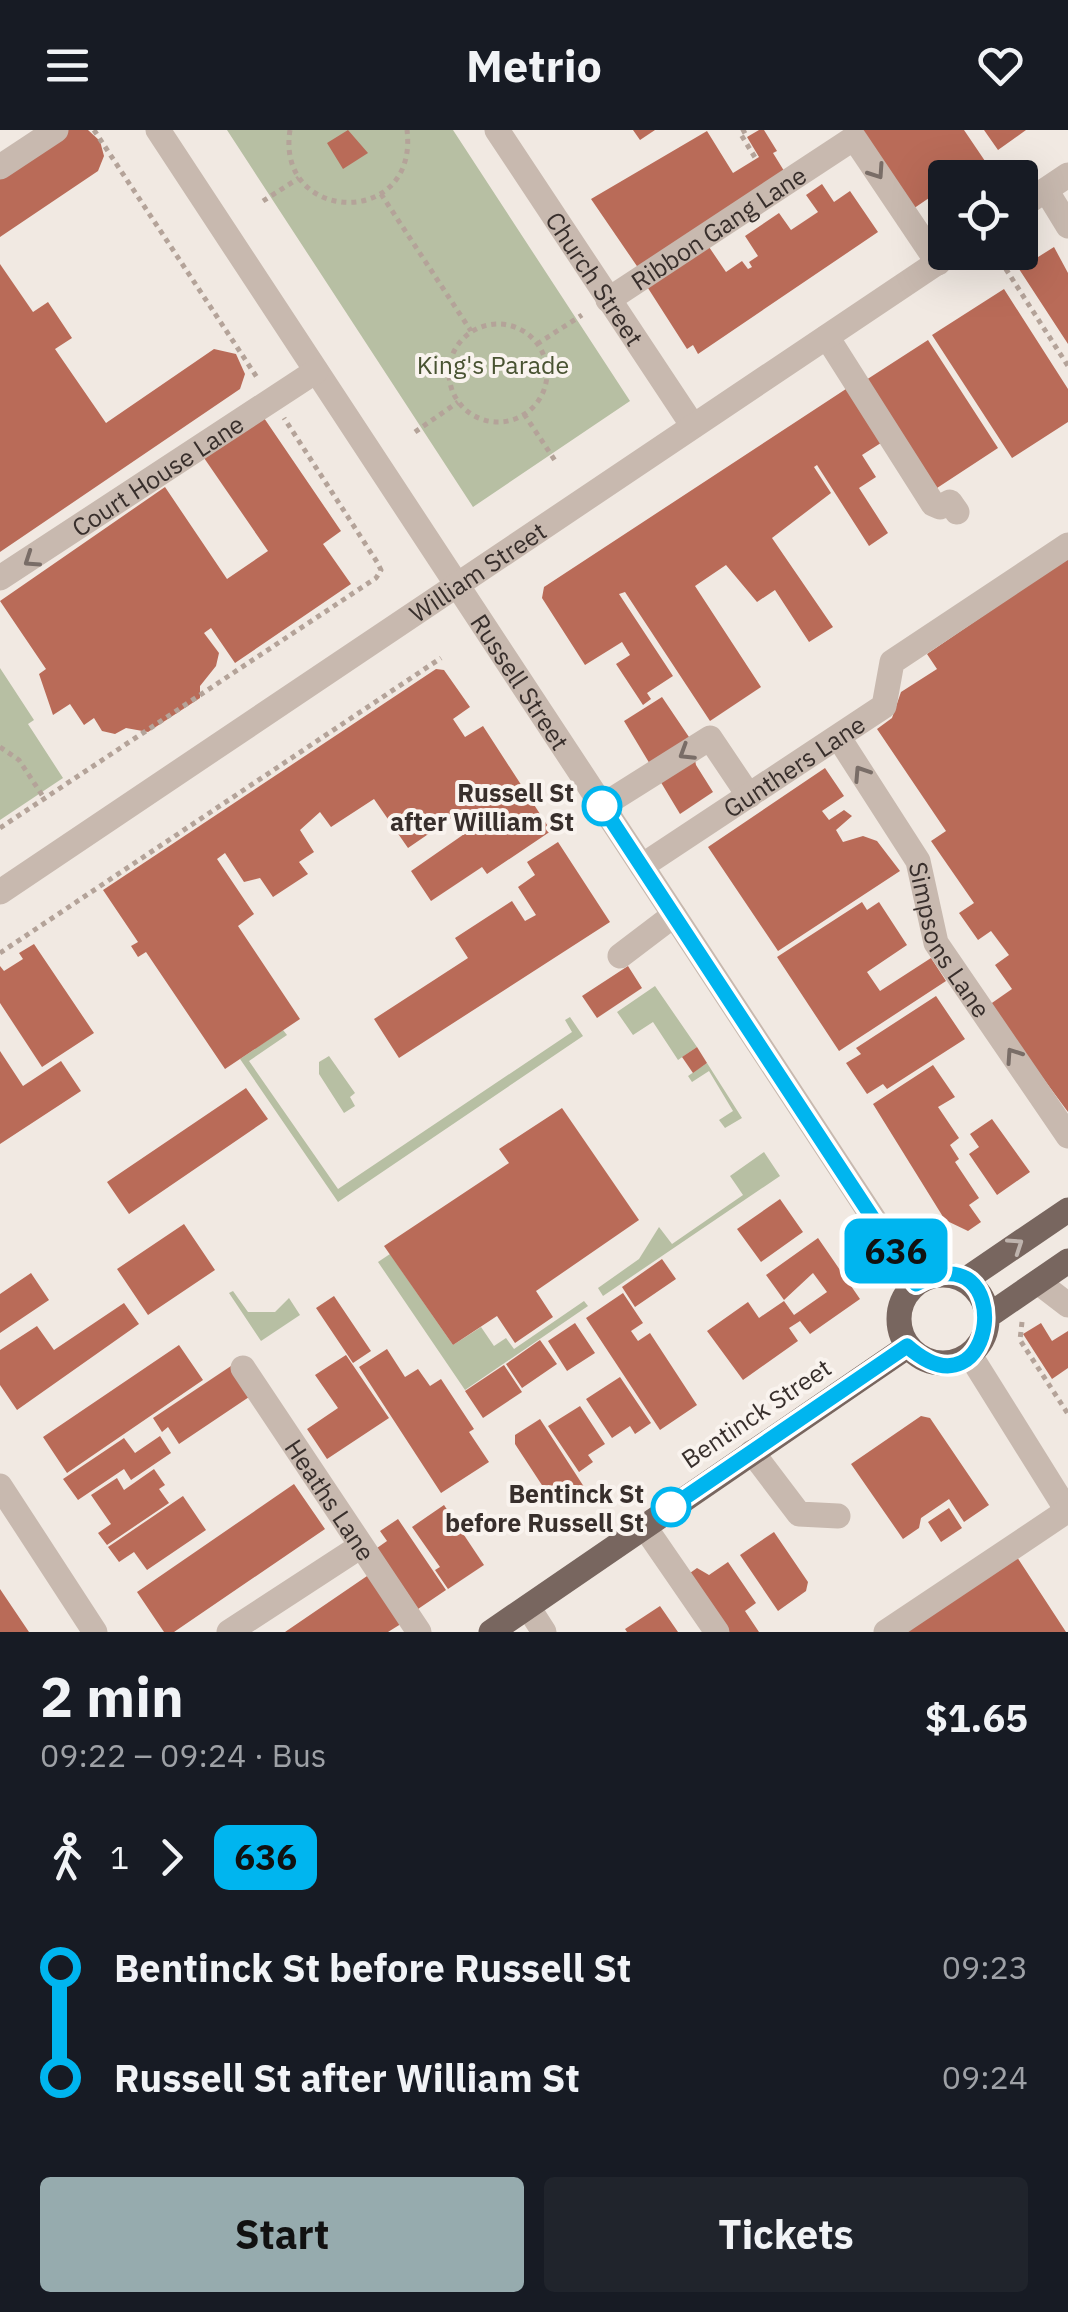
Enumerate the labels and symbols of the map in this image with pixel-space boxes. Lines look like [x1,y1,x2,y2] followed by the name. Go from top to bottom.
[624,158,812,297] street label: Ribbon Gang Lane
[865,162,884,180] one-way arrow
[539,205,652,352] street label: Church Street
[417,348,569,381] park label: King's Parade
[65,407,250,543] street label: Court House Lane
[403,514,552,629] street label: William Street
[24,548,42,567] one-way arrow
[464,607,577,756] street label: Russell Street
[716,707,871,825] street label: Gunthers Lane
[679,741,697,760] one-way arrow
[855,766,874,784] one-way arrow
[390,776,574,838] place label: Russell St after William St
[583,787,621,825] marker: Russell St after William St
[902,859,999,1024] street label: Simpsons Lane
[1007,1048,1025,1067] one-way arrow
[838,1218,954,1284] line badge: 636
[1005,1239,1024,1257] one-way arrow
[675,1351,837,1475] street label: Bentinck Street
[278,1432,383,1567] street label: Heaths Lane
[445,1477,644,1539] place label: Bentinck St before Russell St
[652,1488,690,1526] marker: Bentinck St before Russell St

